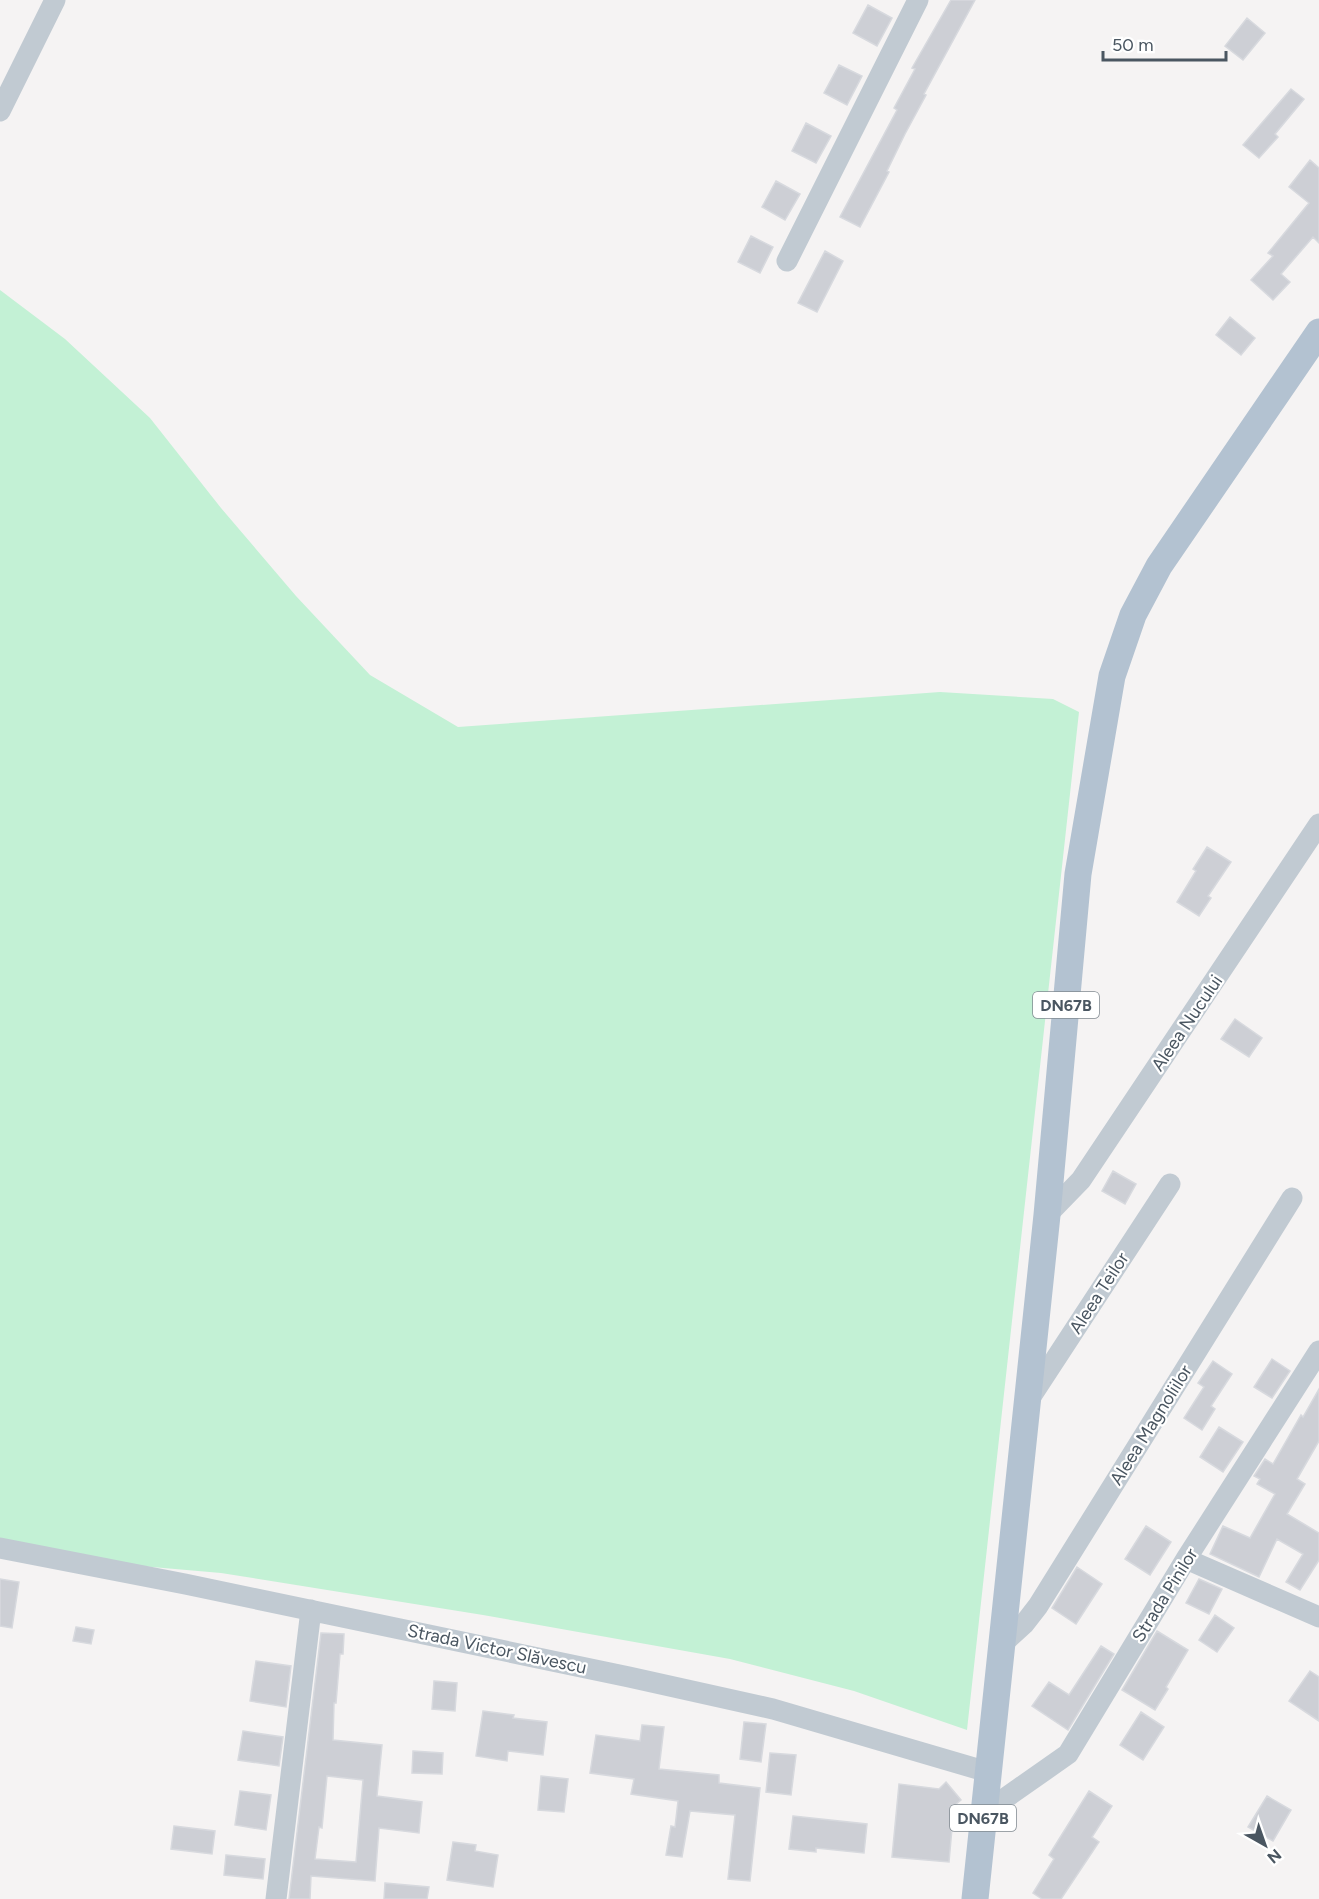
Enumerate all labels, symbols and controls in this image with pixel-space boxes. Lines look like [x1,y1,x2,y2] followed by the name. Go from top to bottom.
[1103,24,1226,62] scale bar
[1112,34,1154,56] text: 50 m
[1147,971,1227,1075] street label: Aleea Nucului
[1033,992,1099,1018] road number: DN67B
[1065,1248,1133,1338] street label: Aleea Teilor
[1105,1361,1197,1489] street label: Aleea Magnoliilor
[1127,1544,1203,1646] street label: Strada Pinilor
[405,1619,589,1679] street label: Strada Victor Slăvescu
[950,1805,1016,1831] road number: DN67B
[1235,1815,1295,1875] north arrow
[1263,1845,1285,1867] text: N

